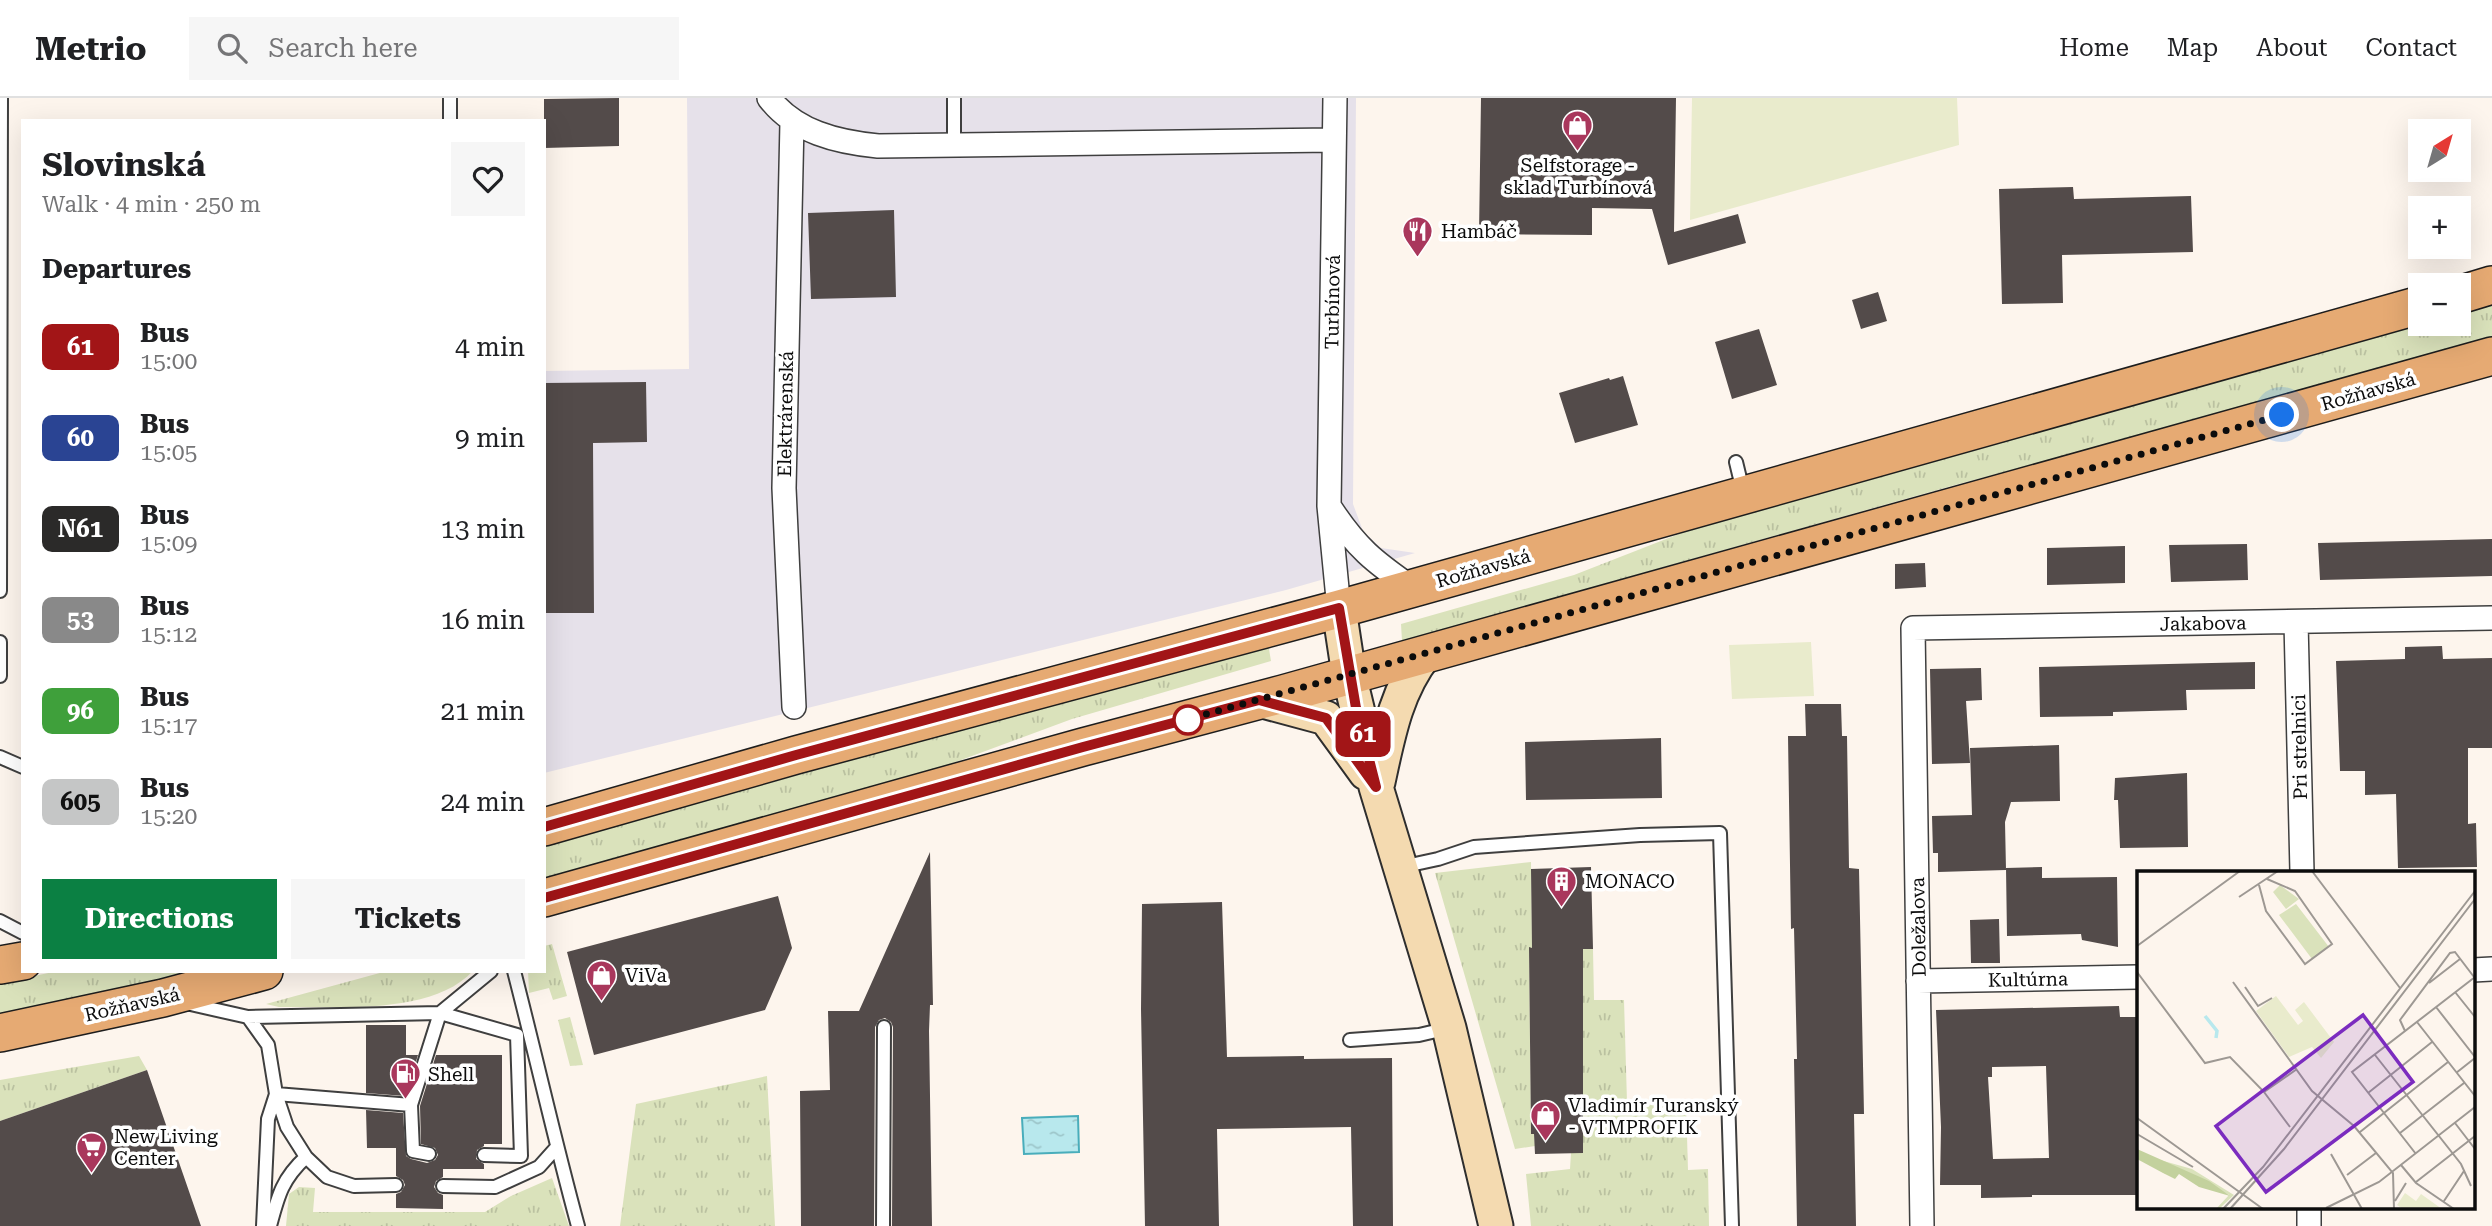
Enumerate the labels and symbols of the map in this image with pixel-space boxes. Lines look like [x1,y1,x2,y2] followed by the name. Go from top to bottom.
[1561,109,1595,153] shop icon: Selfstorage - sklad Turbínová
[2408,119,2471,182] north arrow
[1504,154,1653,199] place label: Selfstorage - sklad Turbínová
[1401,214,1435,258] restaurant icon: Hambáč
[1441,220,1517,243] place label: Hambáč
[1320,254,1345,350] street label: Turbínová
[773,350,798,477] street label: Elektrárenská
[2318,367,2419,416] street label: Rožňavská
[2264,397,2299,432] your location
[1433,544,1534,593] street label: Rožňavská
[2159,611,2247,636] street label: Jakabova
[2287,694,2312,800] street label: Pri strelnici
[1173,705,1203,735] unlabelled marker
[1332,711,1394,757] line badge: 61
[1545,864,1579,908] building icon: MONACO
[1585,870,1675,893] place label: MONACO
[2137,871,2474,1208] inset map
[1906,876,1931,977] street label: Doležalova
[585,958,619,1002] shop icon: ViVa
[625,964,667,987] place label: ViVa
[1988,967,2069,992] street label: Kultúrna
[82,982,183,1027] street label: Rožňavská
[388,1057,422,1101] fuel station icon: Shell
[428,1063,474,1086] place label: Shell
[1568,1094,1739,1139] place label: Vladimír Turanský - VTMPROFIK
[1528,1099,1562,1143] shop icon: Vladimír Turanský - VTMPROFIK
[114,1125,218,1170] place label: New Living Center
[74,1130,108,1174] supermarket icon: New Living Center

